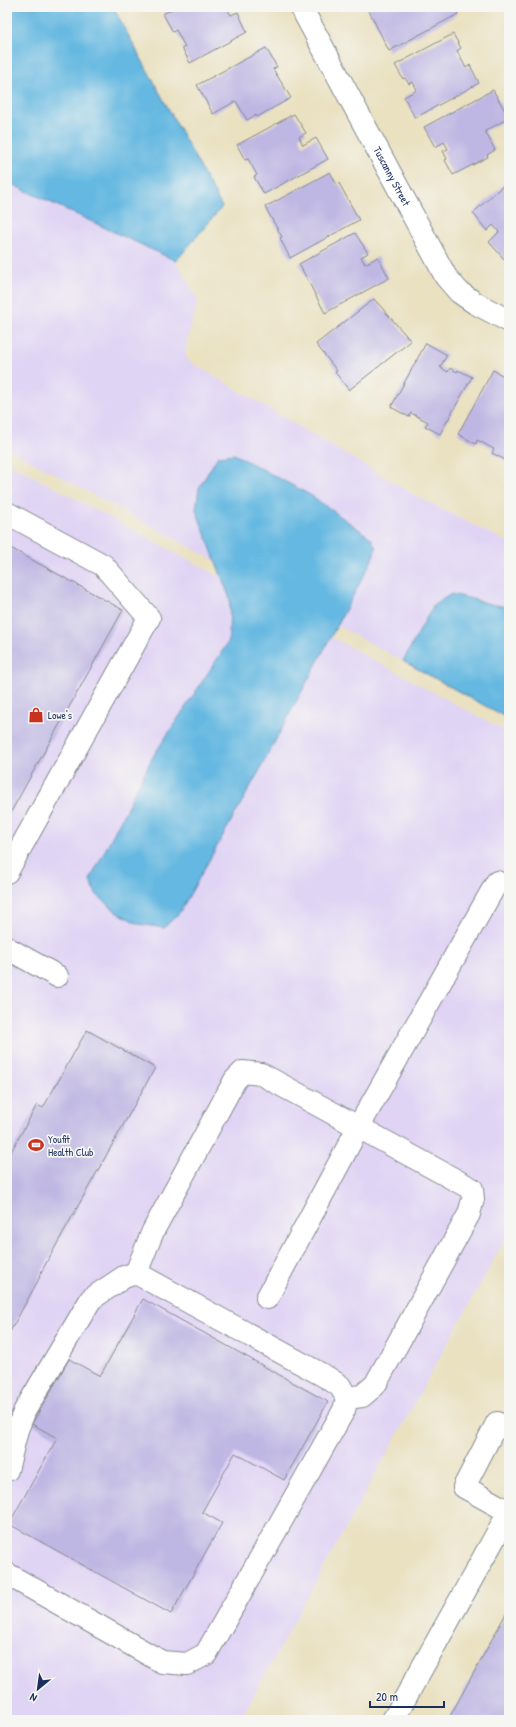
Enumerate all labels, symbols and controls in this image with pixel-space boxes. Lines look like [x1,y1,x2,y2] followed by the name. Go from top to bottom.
[370,144,414,208] street label: Tuscanny Street
[27,706,45,724] shop icon: Lowe's
[48,708,72,722] place label: Lowe's
[48,1132,94,1159] place label: Youfit Health Club
[27,1136,45,1154] sports icon: Youfit Health Club
[18,1669,58,1709] north arrow
[370,1683,444,1709] scale bar
[376,1688,398,1705] text: 20 m
[27,1690,39,1705] text: N

